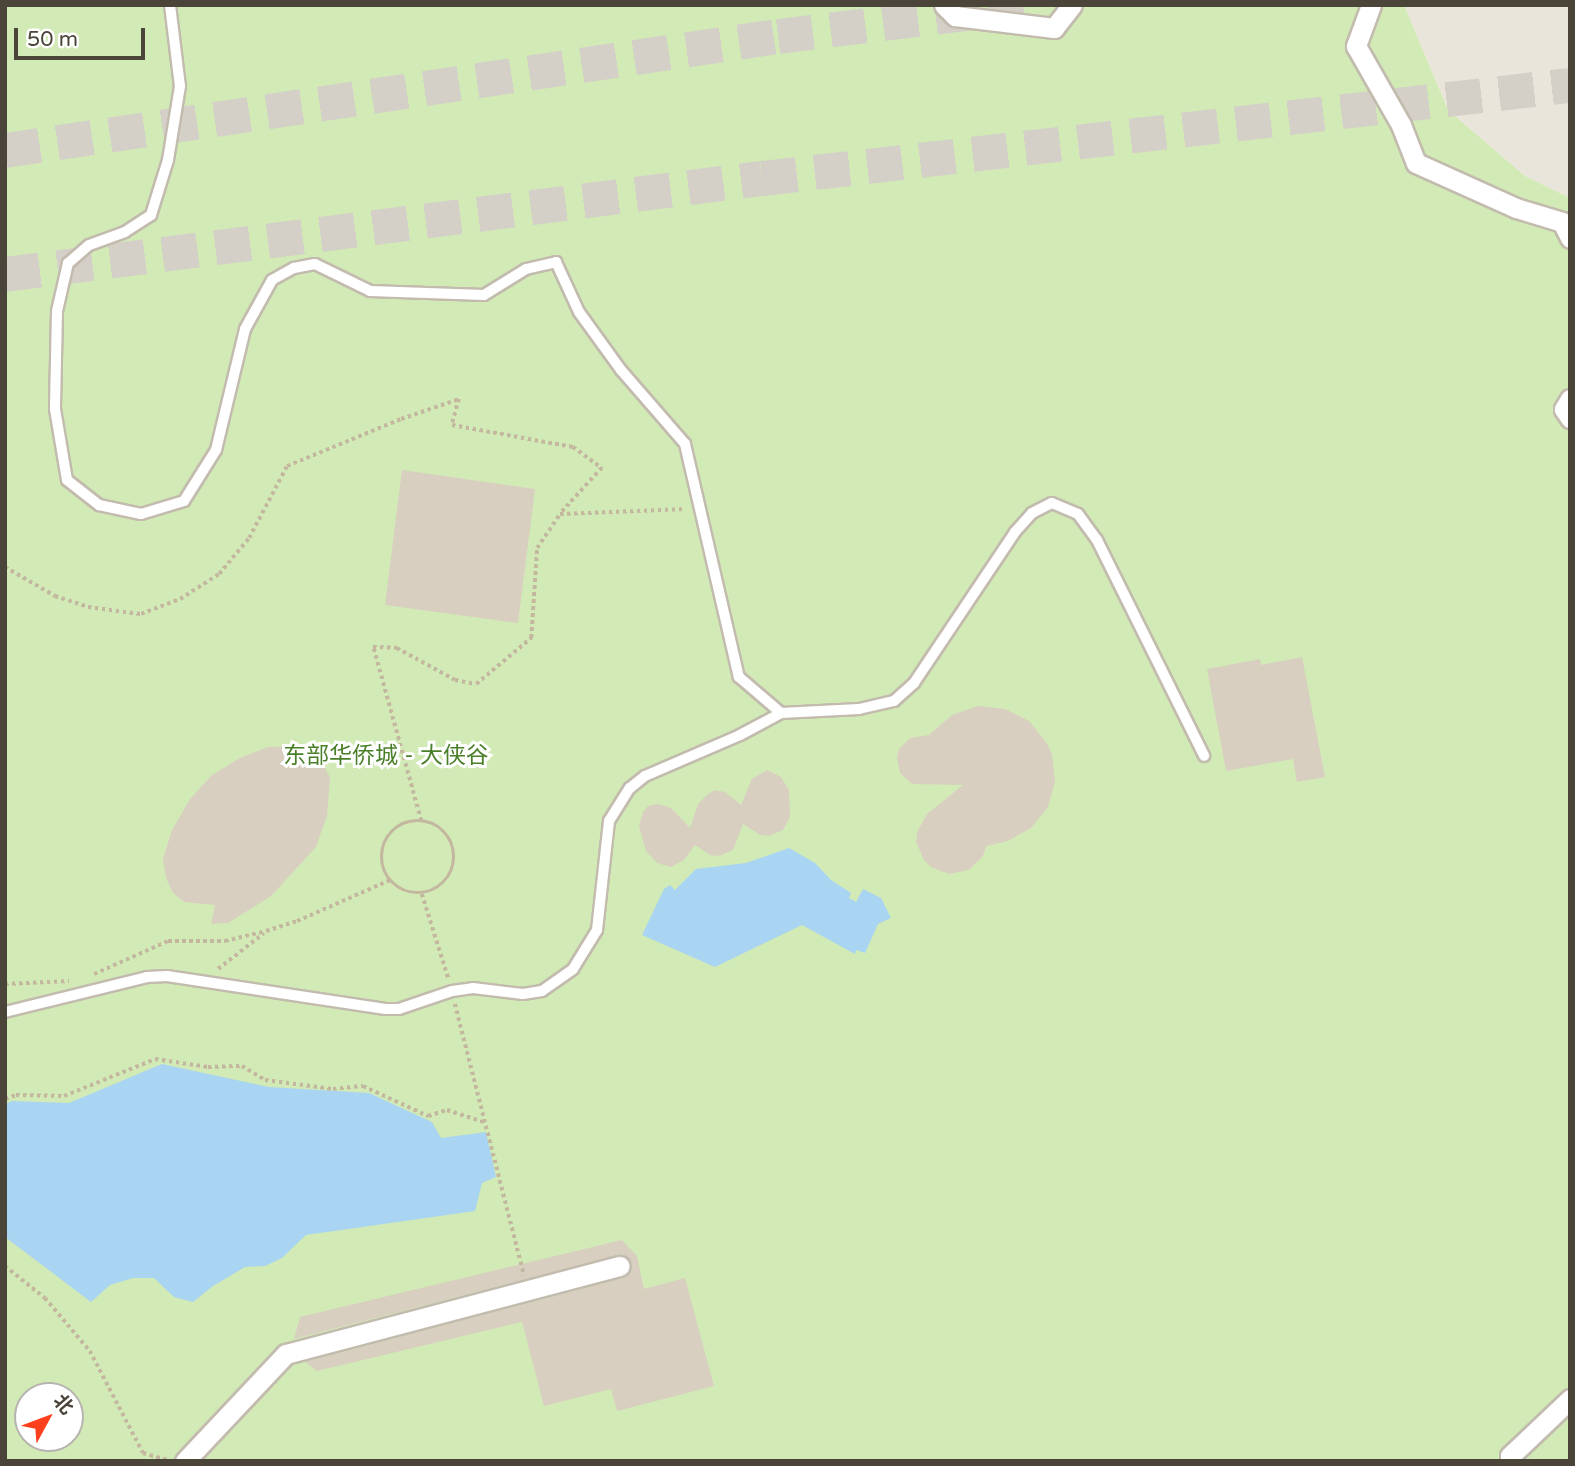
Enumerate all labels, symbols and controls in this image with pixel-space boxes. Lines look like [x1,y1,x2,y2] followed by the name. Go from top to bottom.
[18,14,149,58] scale bar
[27,27,78,52] text: 50 m
[283,742,489,770] park label: 东部华侨城 - 大侠谷
[14,1382,84,1452] north arrow
[49,1390,78,1419] text: 北

